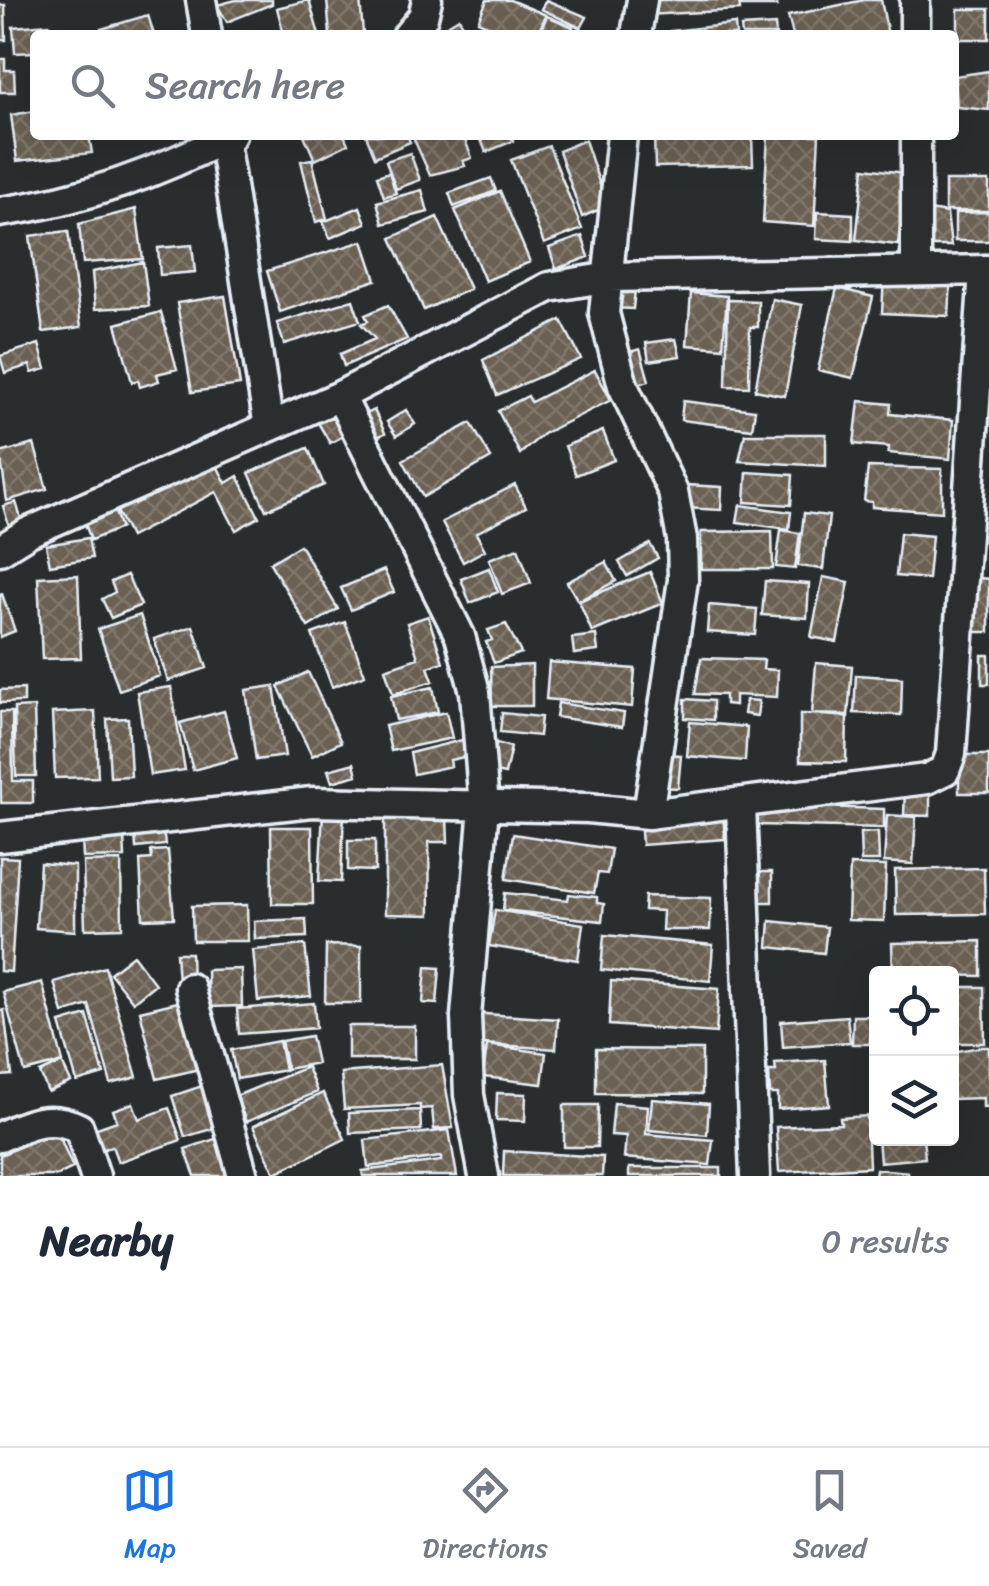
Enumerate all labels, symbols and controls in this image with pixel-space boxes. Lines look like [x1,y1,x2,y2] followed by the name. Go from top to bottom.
[30,30,959,140] search box
[145,52,345,119] text: Search here
[65,58,120,113] icon: search
[869,966,959,1146] map controls
[869,966,959,1056] button: locate
[869,1056,959,1146] button: layers
[40,1204,173,1278] text: Nearby
[821,1213,949,1270] text: 0 results
[122,1463,177,1572] tab: Map
[422,1463,548,1572] tab: Directions
[793,1463,867,1572] tab: Saved

